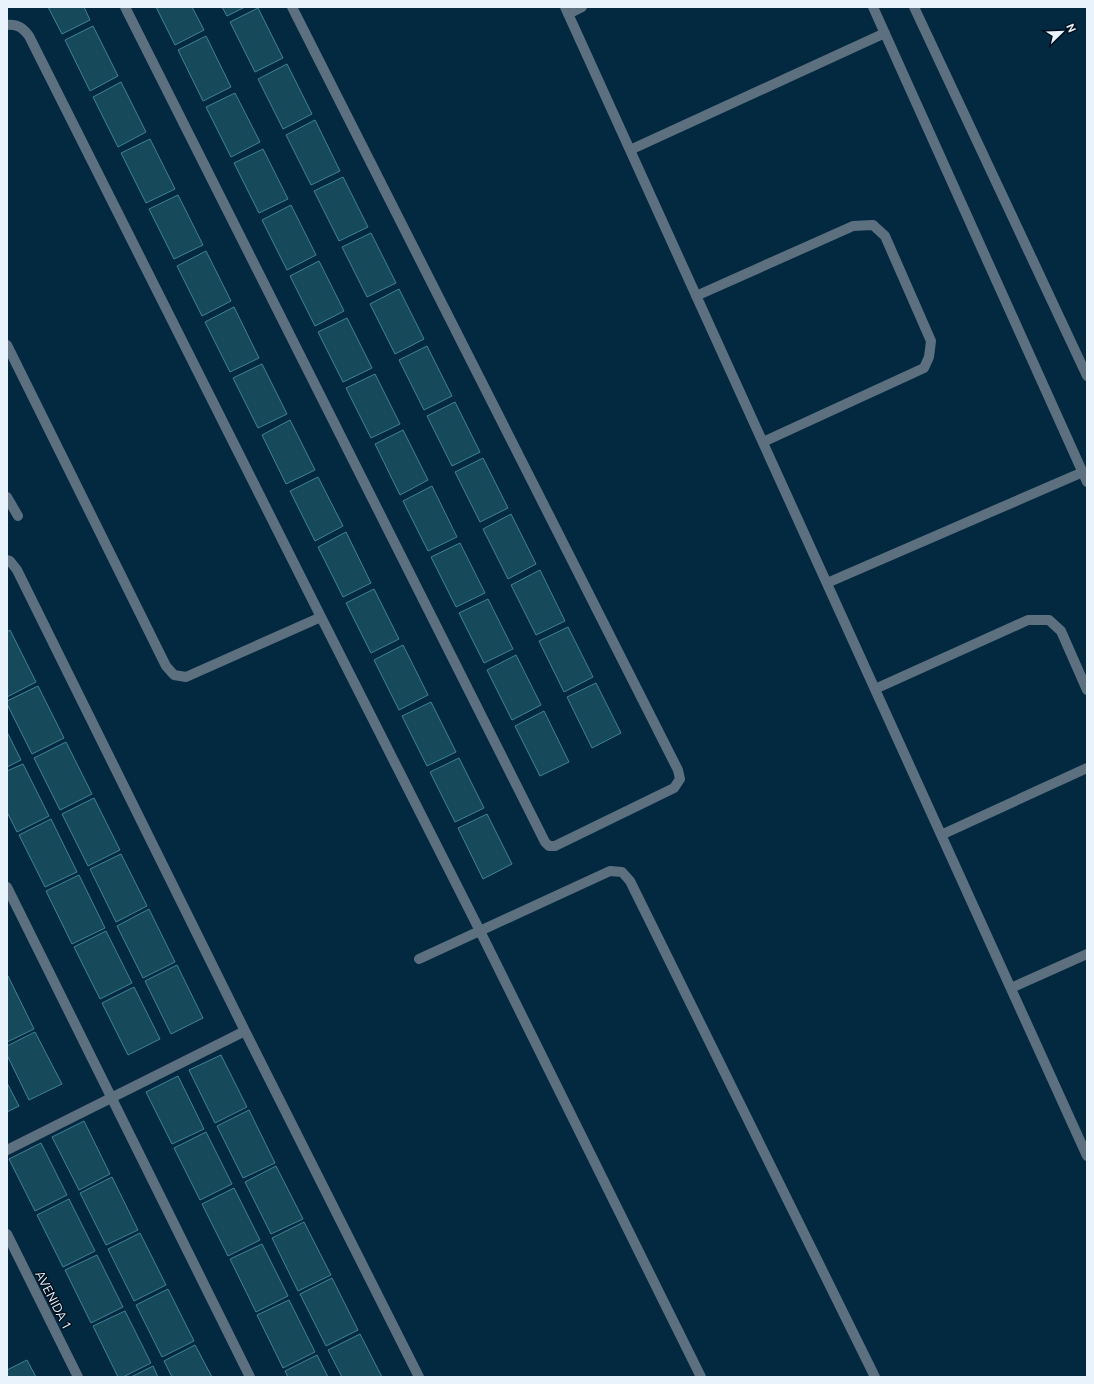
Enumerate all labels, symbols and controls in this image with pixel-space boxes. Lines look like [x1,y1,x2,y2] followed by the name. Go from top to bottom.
[1042,12,1082,52] north arrow
[1064,22,1078,34] text: N
[33,1268,75,1332] street label: AVENIDA 1

